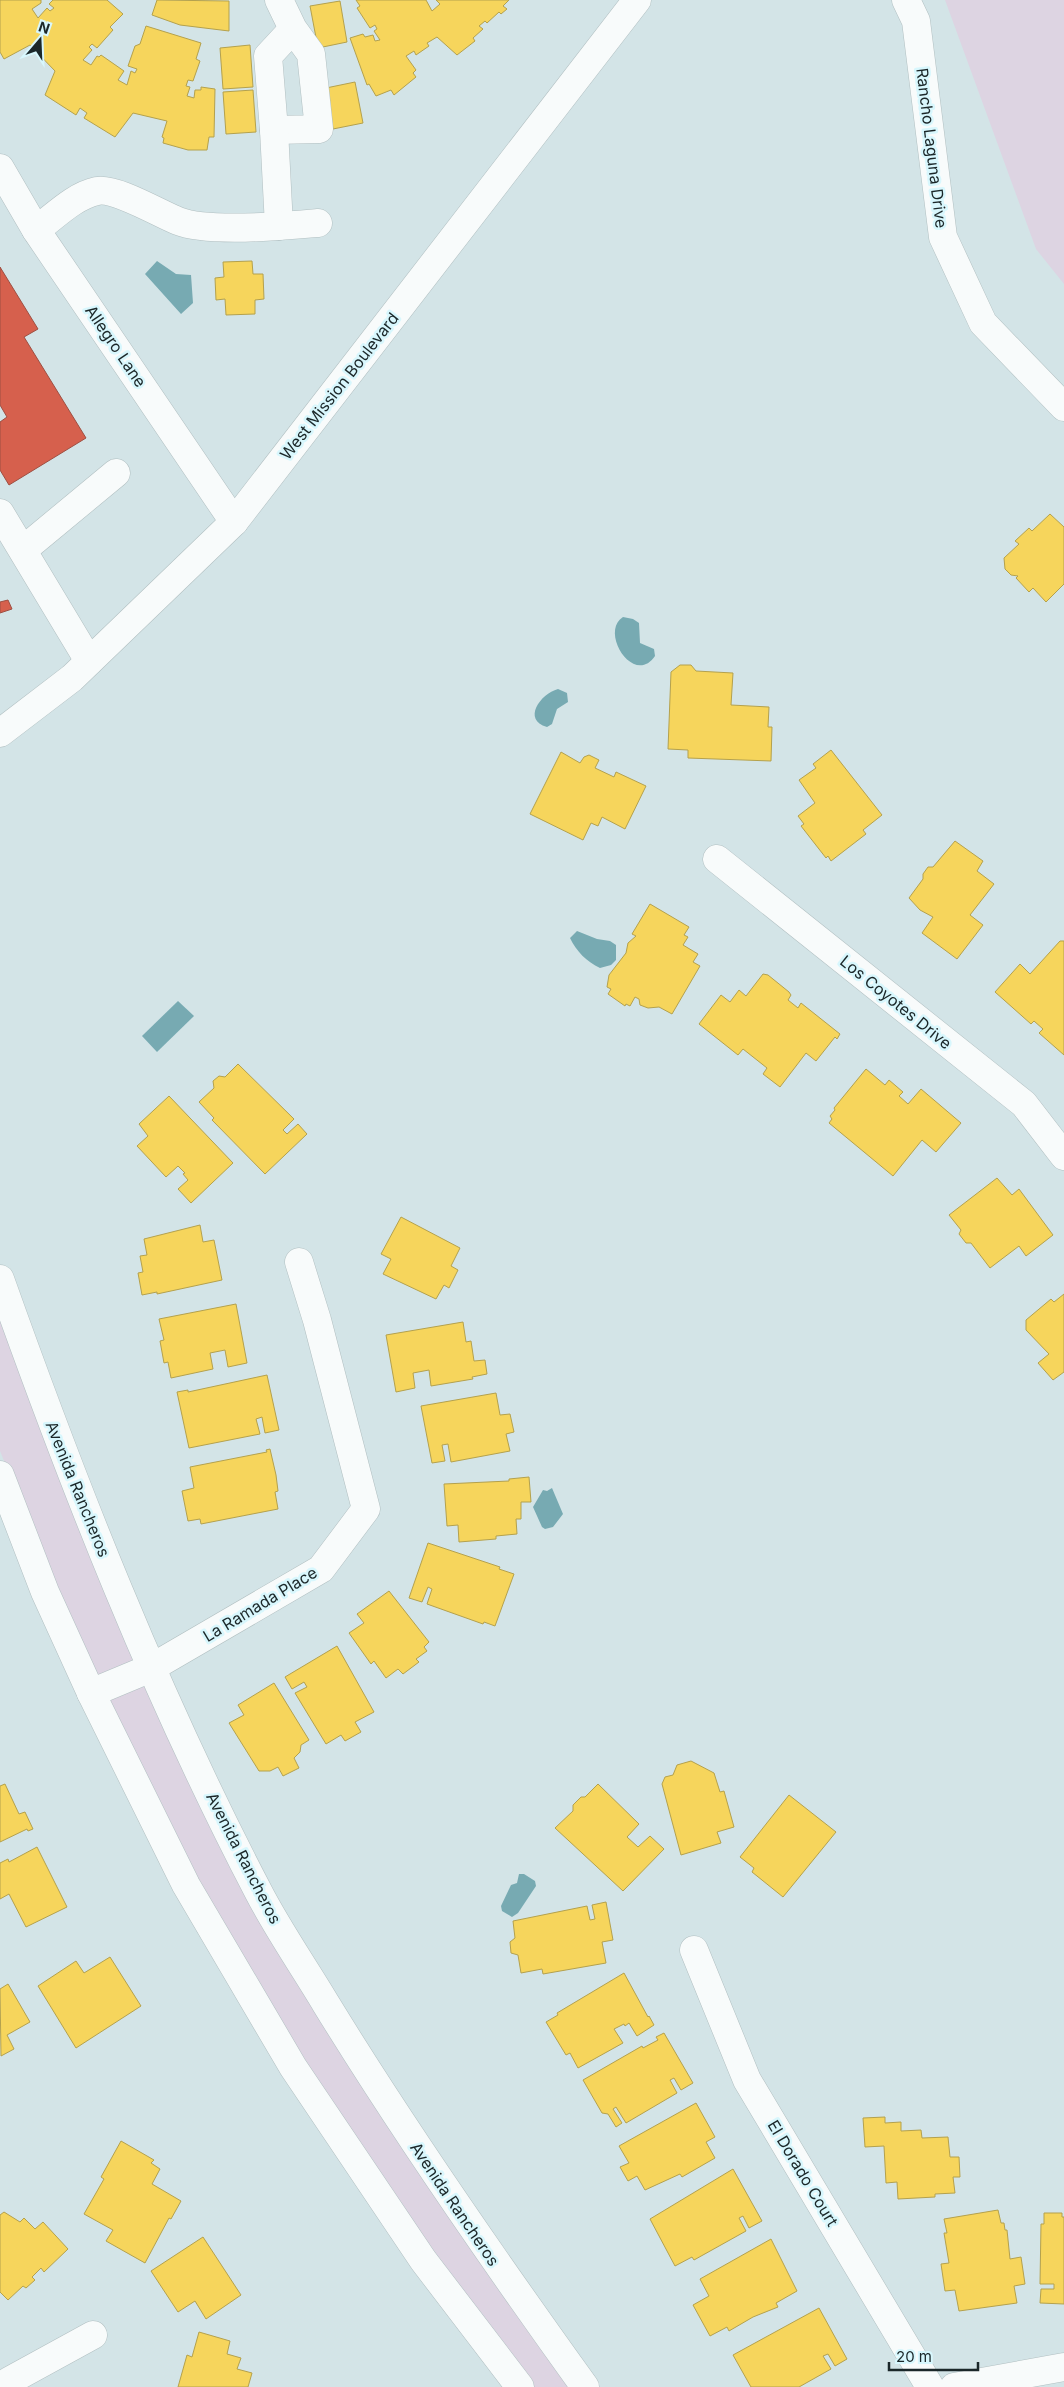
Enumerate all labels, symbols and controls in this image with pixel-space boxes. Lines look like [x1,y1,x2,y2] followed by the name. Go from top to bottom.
[15,15,65,65] north arrow
[37,17,52,37] text: N
[912,67,952,229] street label: Rancho Laguna Drive
[81,301,151,391] street label: Allegro Lane
[275,309,403,463] street label: West Mission Boulevard
[836,951,956,1053] street label: Los Coyotes Drive
[42,1418,114,1560] street label: Avenida Rancheros
[199,1562,321,1646] street label: La Ramada Place
[202,1789,286,1927] street label: Avenida Rancheros
[763,2116,843,2230] street label: El Dorado Court
[406,2138,504,2270] street label: Avenida Rancheros
[889,2340,978,2372] scale bar
[896,2347,932,2366] text: 20 m

